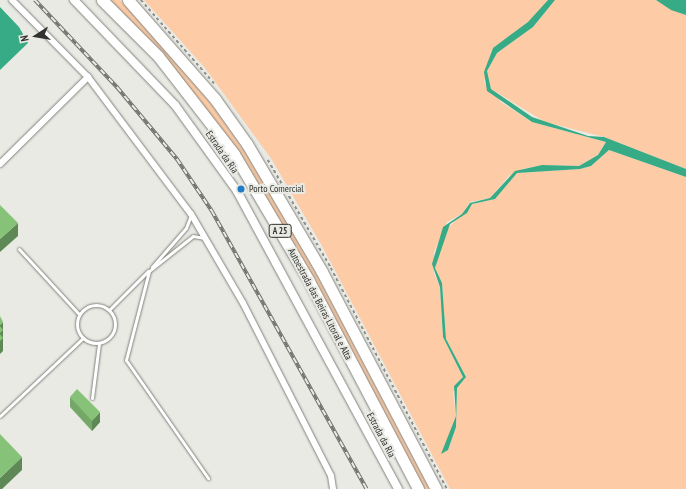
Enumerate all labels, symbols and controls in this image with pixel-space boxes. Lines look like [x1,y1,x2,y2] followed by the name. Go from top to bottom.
[16,16,56,56] north arrow
[17,34,32,43] text: N
[203,128,241,176] street label: Estrada da Ria
[249,183,304,195] place label: Porto Comercial
[236,184,246,194] marker: Porto Comercial
[268,224,292,238] road number: A 25
[285,246,355,362] street label: Autoestrada das Beiras Litoral e Alta
[364,411,398,459] street label: Estrada da Ria

